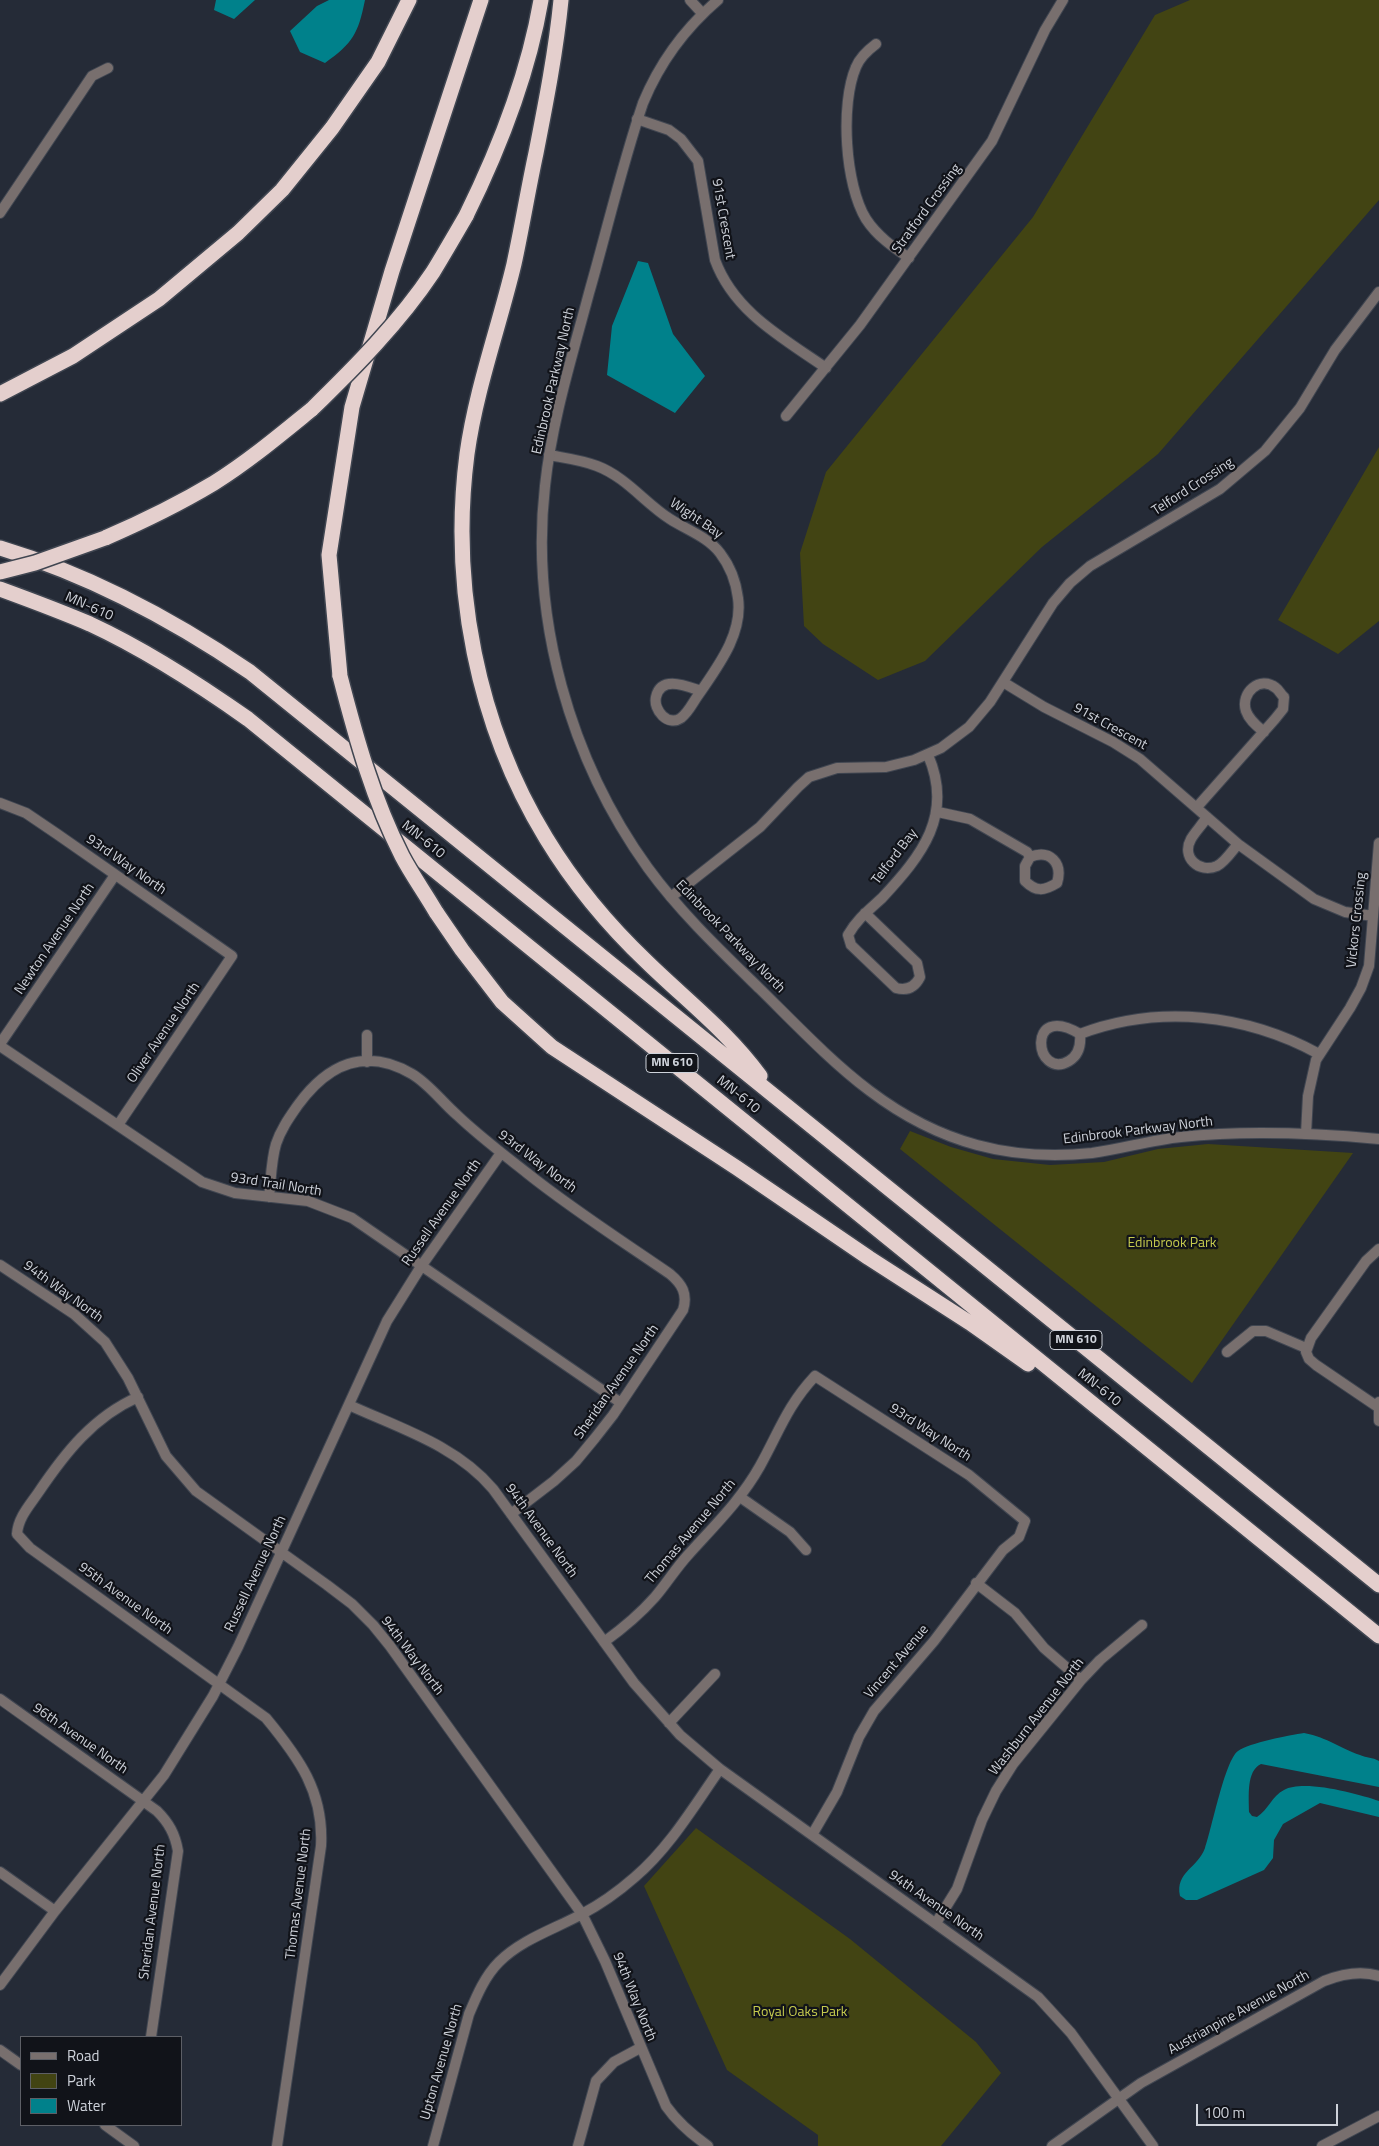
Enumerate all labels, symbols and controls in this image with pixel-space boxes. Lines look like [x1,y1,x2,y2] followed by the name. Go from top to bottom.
[889,161,965,257] street label: Stratford Crossing
[708,177,738,261] street label: 91st Crescent
[529,306,579,456] street label: Edinbrook Parkway North
[1149,454,1237,520] street label: Telford Crossing
[666,495,726,543] street label: Wight Bay
[62,589,116,625] street label: MN-610
[1070,700,1150,754] street label: 91st Crescent
[398,817,448,863] street label: MN-610
[869,826,921,888] street label: Telford Bay
[83,831,169,899] street label: 93rd Way North
[1344,871,1370,969] street label: Vickors Crossing
[672,877,788,997] street label: Edinbrook Parkway North
[11,880,99,998] street label: Newton Avenue North
[124,979,204,1087] street label: Oliver Avenue North
[646,1054,698,1072] road number: MN 610
[713,1072,763,1118] street label: MN-610
[1062,1113,1214,1149] street label: Edinbrook Parkway North
[494,1127,580,1197] street label: 93rd Way North
[399,1156,485,1270] street label: Russell Avenue North
[229,1169,323,1201] street label: 93rd Trail North
[1127,1236,1217,1252] park label: Edinbrook Park
[20,1258,106,1326] street label: 94th Way North
[571,1321,663,1443] street label: Sheridan Avenue North
[1050,1330,1102,1350] road number: MN 610
[1074,1365,1124,1411] street label: MN-610
[886,1400,974,1466] street label: 93rd Way North
[642,1476,740,1588] street label: Thomas Avenue North
[501,1481,581,1581] street label: 94th Avenue North
[222,1513,290,1635] street label: Russell Avenue North
[75,1559,175,1639] street label: 95th Avenue North
[377,1613,447,1699] street label: 94th Way North
[861,1622,933,1702] street label: Vincent Avenue
[986,1655,1088,1779] street label: Washburn Avenue North
[29,1700,131,1778] street label: 96th Avenue North
[283,1828,315,1960] street label: Thomas Avenue North
[136,1843,170,1981] street label: Sheridan Avenue North
[885,1867,987,1945] street label: 94th Avenue North
[609,1950,659,2044] street label: 94th Way North
[1166,1967,1312,2059] street label: Austrianpine Avenue North
[417,2002,467,2122] street label: Upton Avenue North
[752,2005,848,2021] park label: Royal Oaks Park
[20,2036,182,2126] legend
[67,2044,99,2067] text: Road
[67,2069,96,2092] text: Park
[67,2094,106,2117] text: Water
[1199,2094,1342,2126] scale bar
[1204,2101,1245,2124] text: 100 m

